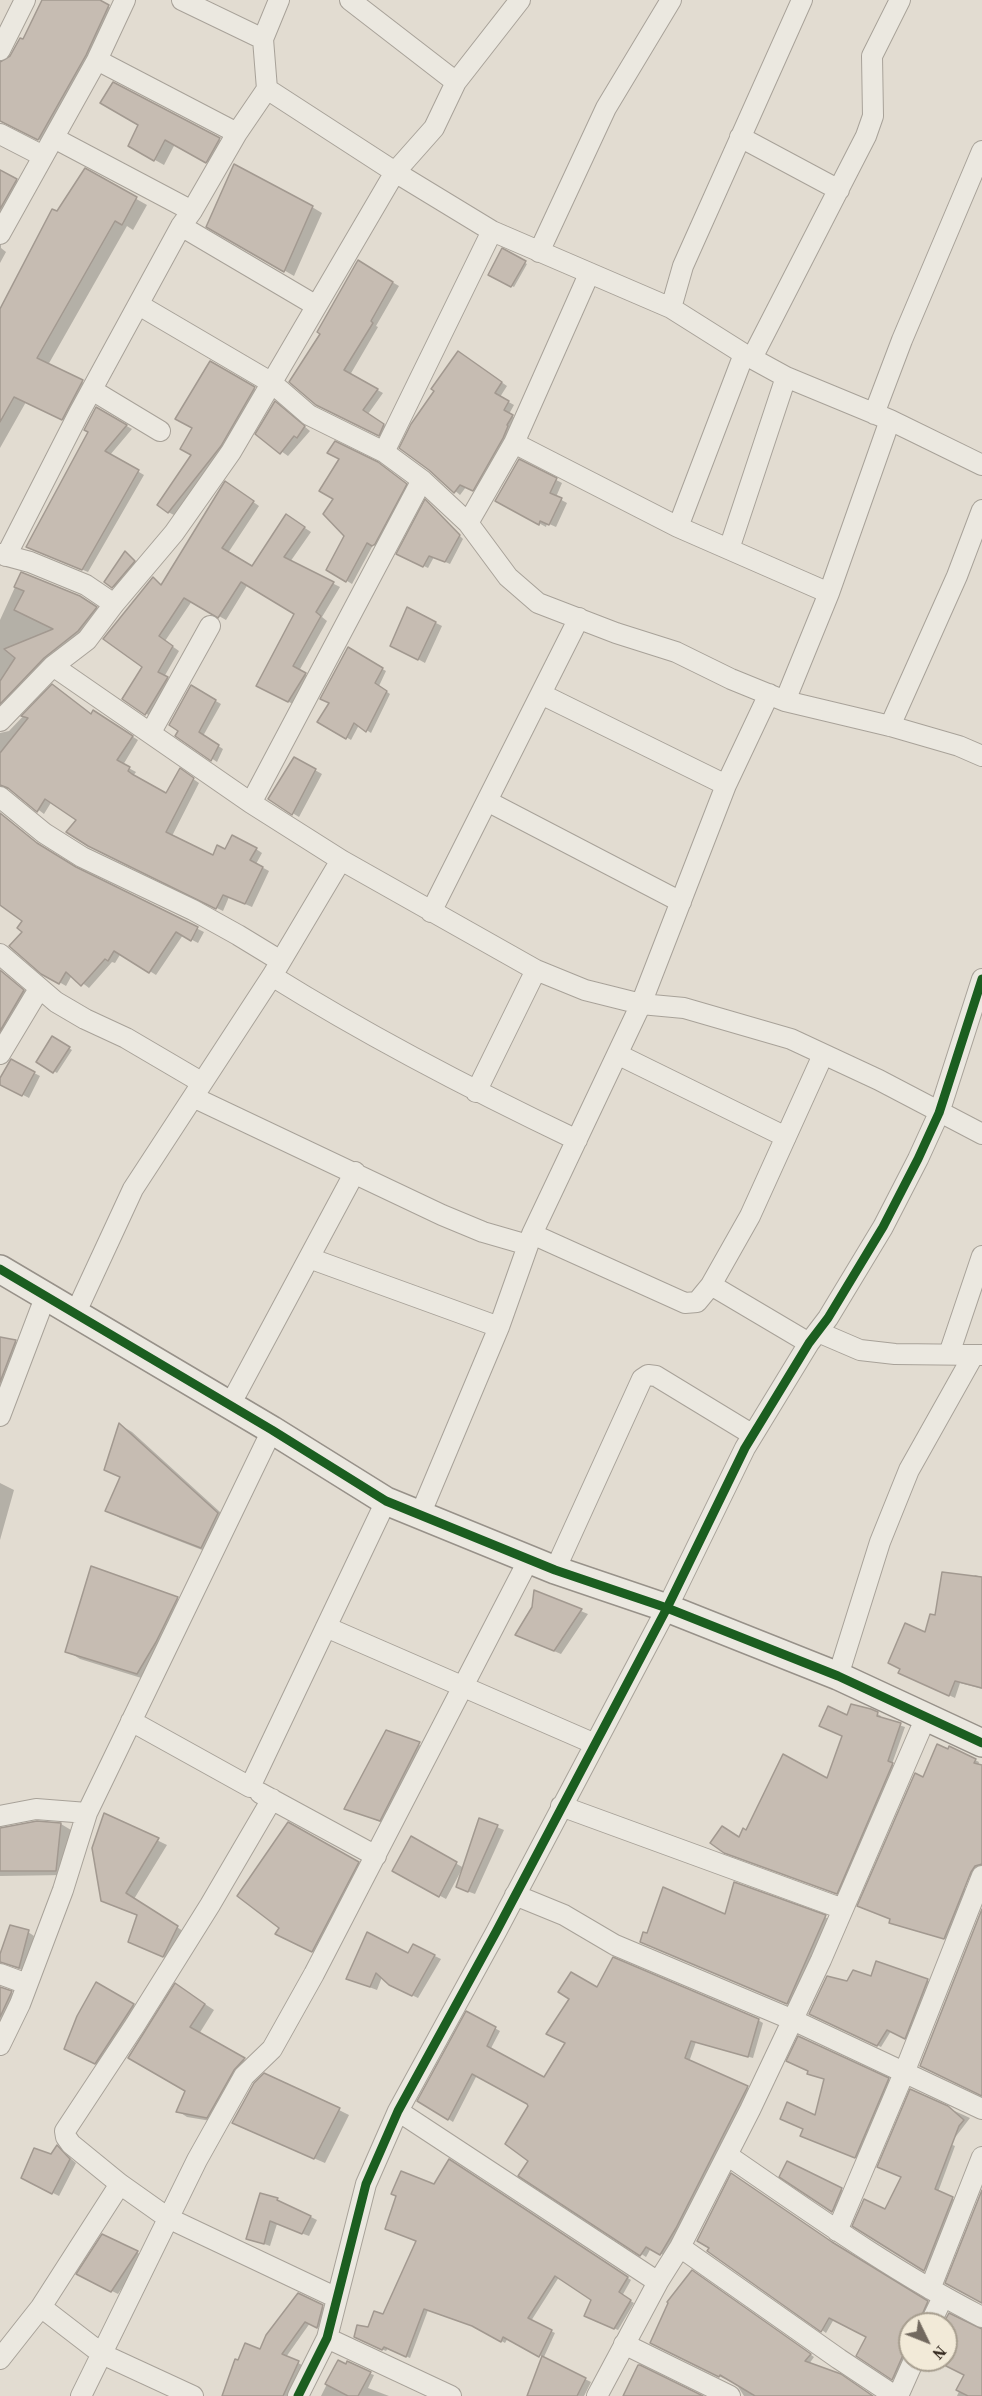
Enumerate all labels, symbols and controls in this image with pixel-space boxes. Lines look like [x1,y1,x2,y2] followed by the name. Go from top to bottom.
[898,2312,958,2372] north arrow
[928,2341,952,2365] text: N

